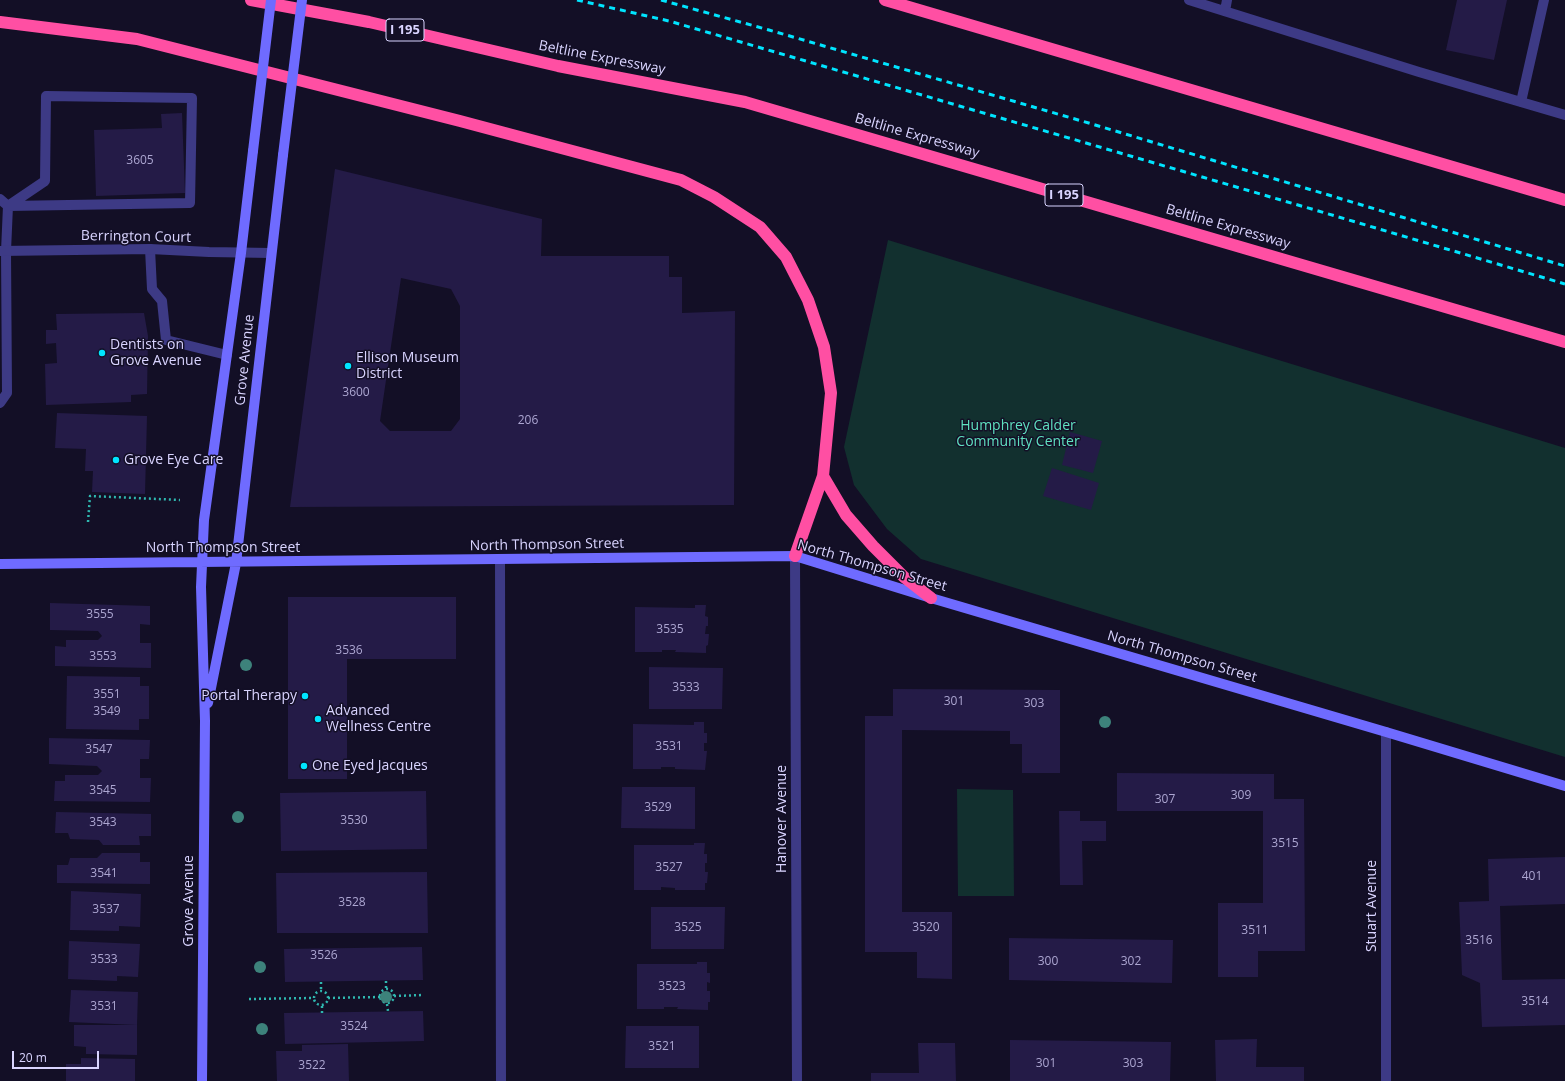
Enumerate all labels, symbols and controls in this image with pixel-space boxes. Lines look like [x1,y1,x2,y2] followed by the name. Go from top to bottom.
[386,19,424,41] road number: I 195
[537,37,667,79] street label: Beltline Expressway
[853,110,981,162] street label: Beltline Expressway
[126,154,154,168] house number: 3605
[1045,184,1083,206] road number: I 195
[1164,201,1292,253] street label: Beltline Expressway
[81,228,191,246] street label: Berrington Court
[232,314,258,406] street label: Grove Avenue
[110,337,202,370] place label: Dentists on Grove Avenue
[97,348,107,358] marker: Dentists on Grove Avenue
[356,350,459,382] place label: Ellison Museum District
[343,361,353,371] marker: Ellison Museum District
[342,386,370,400] house number: 3600
[518,414,538,428] house number: 206
[956,418,1080,450] park label: Humphrey Calder Community Center
[124,452,223,468] place label: Grove Eye Care
[111,455,121,465] marker: Grove Eye Care
[470,535,624,555] street label: North Thompson Street
[795,537,949,595] street label: North Thompson Street
[146,540,300,556] street label: North Thompson Street
[86,608,114,622] house number: 3555
[656,623,684,637] house number: 3535
[1105,628,1259,686] street label: North Thompson Street
[335,644,363,658] house number: 3536
[89,650,117,664] house number: 3553
[672,681,700,695] house number: 3533
[93,688,121,702] house number: 3551
[201,688,297,704] place label: Portal Therapy
[300,691,310,701] marker: Portal Therapy
[944,695,964,709] house number: 301
[1024,697,1044,711] house number: 303
[326,703,431,736] place label: Advanced Wellness Centre
[93,705,121,719] house number: 3549
[313,714,323,724] marker: Advanced Wellness Centre
[655,740,683,754] house number: 3531
[85,743,113,757] house number: 3547
[312,758,428,774] place label: One Eyed Jacques
[299,761,309,771] marker: One Eyed Jacques
[774,765,790,873] street label: Hanover Avenue
[89,784,117,798] house number: 3545
[1231,789,1251,803] house number: 309
[1155,793,1175,807] house number: 307
[644,801,672,815] house number: 3529
[340,814,368,828] house number: 3530
[89,816,117,830] house number: 3543
[1271,837,1299,851] house number: 3515
[181,855,197,947] street label: Grove Avenue
[1364,860,1380,952] street label: Stuart Avenue
[655,861,683,875] house number: 3527
[90,867,118,881] house number: 3541
[1522,870,1542,884] house number: 401
[338,896,366,910] house number: 3528
[92,903,120,917] house number: 3537
[674,921,702,935] house number: 3525
[912,921,940,935] house number: 3520
[1241,924,1269,938] house number: 3511
[1465,934,1493,948] house number: 3516
[310,949,338,963] house number: 3526
[90,953,118,967] house number: 3533
[1038,955,1058,969] house number: 300
[1121,955,1141,969] house number: 302
[658,980,686,994] house number: 3523
[1521,995,1549,1009] house number: 3514
[90,1000,118,1014] house number: 3531
[340,1020,368,1034] house number: 3524
[648,1040,676,1054] house number: 3521
[14,1043,101,1069] scale bar
[19,1049,47,1066] text: 20 m
[1036,1057,1056,1071] house number: 301
[1123,1057,1143,1071] house number: 303
[298,1059,326,1073] house number: 3522

